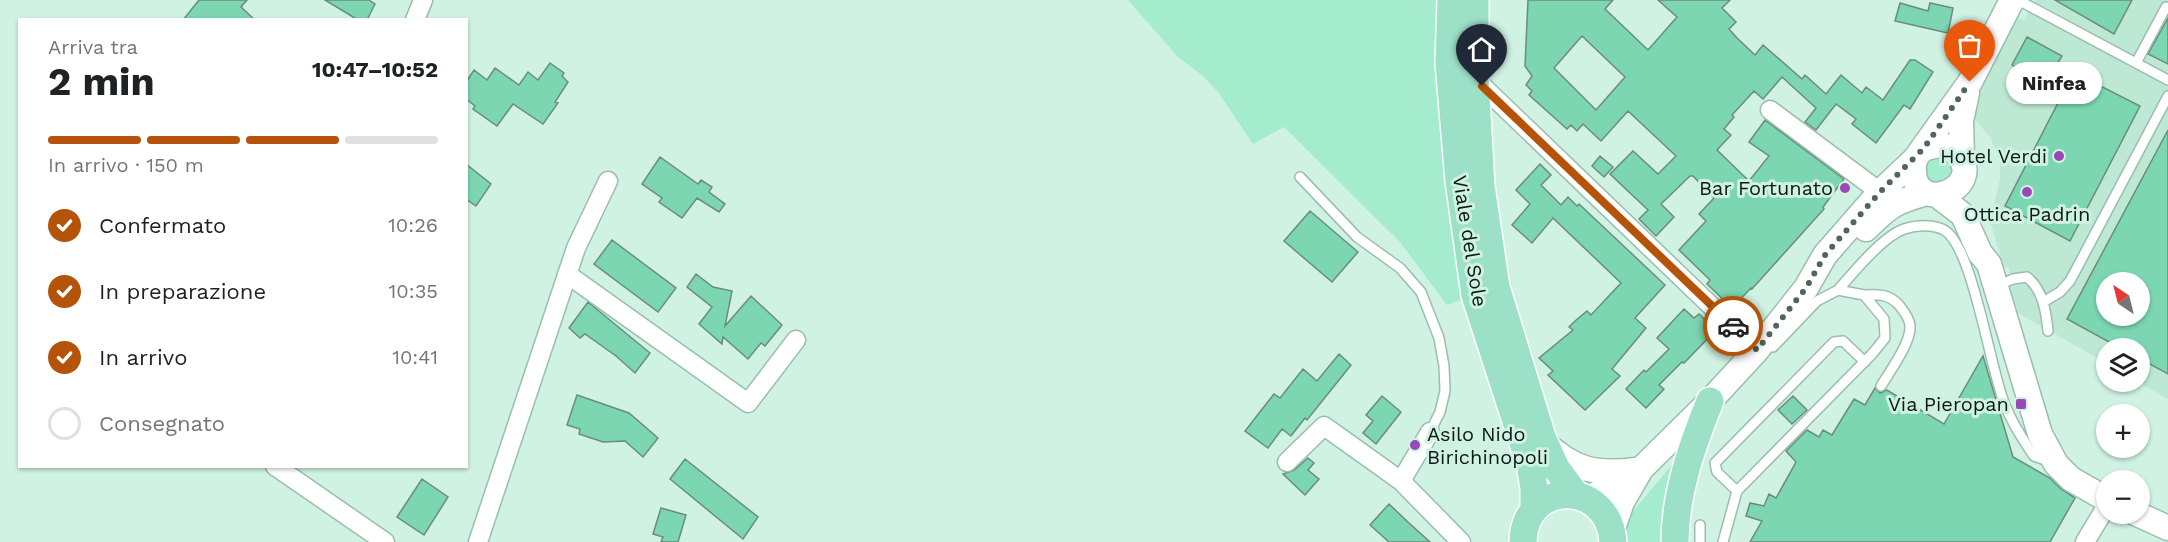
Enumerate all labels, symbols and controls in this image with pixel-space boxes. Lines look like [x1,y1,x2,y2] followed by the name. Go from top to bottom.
[1944,20,1995,82] pin
[1456,24,1507,86] pin
[1953,29,1986,62] icon: bag
[1465,33,1498,66] icon: home
[48,35,138,59] text: Arriva tra
[312,57,438,82] text: 10:47–10:52
[48,59,155,104] text: 2 min
[2006,61,2102,103] callout: Ninfea
[2022,71,2086,95] text: Ninfea
[1940,144,2047,168] place label: Hotel Verdi
[2052,149,2066,163] marker: Hotel Verdi
[48,153,204,177] text: In arrivo · 150 m
[1448,173,1492,309] street label: Viale del Sole
[1699,176,1833,200] place label: Bar Fortunato
[1838,181,1852,195] marker: Bar Fortunato
[2020,185,2034,199] marker: Ottica Padrin
[1964,202,2090,226] place label: Ottica Padrin
[48,209,81,242] icon: check
[99,213,226,238] text: Confermato
[388,213,438,237] text: 10:26
[2096,272,2150,326] north arrow
[2096,272,2150,524] map controls
[48,275,81,308] icon: check
[99,279,266,304] text: In preparazione
[389,279,438,303] text: 10:35
[1703,296,1763,356] courier
[1717,310,1750,343] icon: car
[2096,338,2150,392] button: layers
[48,341,81,374] icon: check
[99,345,187,370] text: In arrivo
[392,345,438,369] text: 10:41
[1888,392,2009,416] place label: Via Pieropan
[2014,397,2028,411] marker: Via Pieropan
[2096,404,2150,458] button: +
[99,411,225,436] text: Consegnato
[1427,422,1548,469] place label: Asilo Nido Birichinopoli
[1408,438,1422,452] marker: Asilo Nido Birichinopoli
[2096,470,2150,524] button: −

